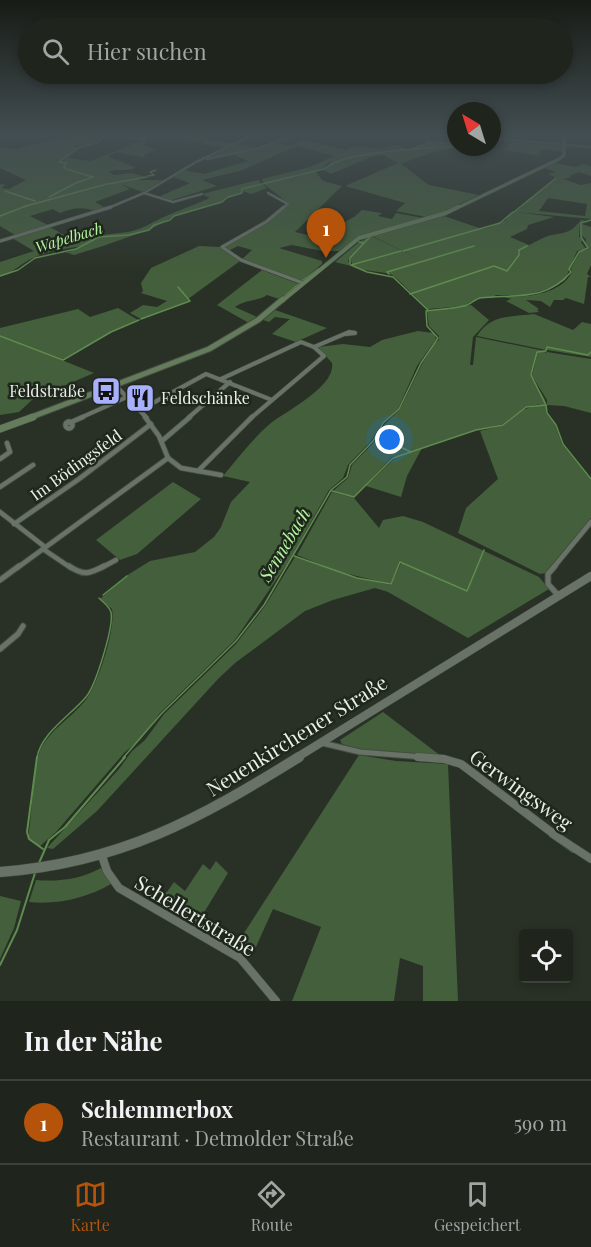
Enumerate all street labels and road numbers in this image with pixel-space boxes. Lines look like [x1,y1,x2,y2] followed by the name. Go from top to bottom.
[26,424,126,505] street label: Im Bödingsfeld
[201,668,392,801] street label: Neuenkirchener Straße
[465,742,579,836] street label: Gerwingsweg
[130,868,261,961] street label: Schellertstraße

